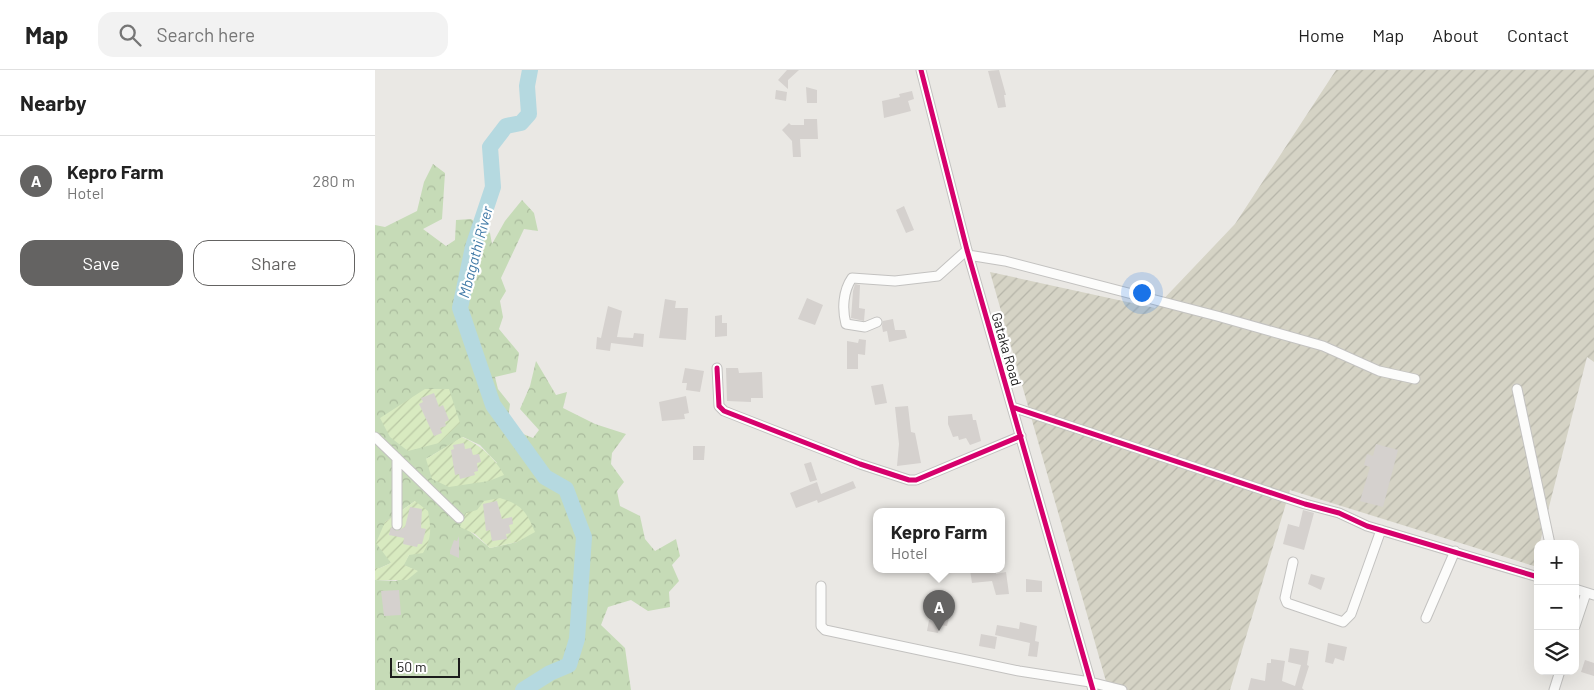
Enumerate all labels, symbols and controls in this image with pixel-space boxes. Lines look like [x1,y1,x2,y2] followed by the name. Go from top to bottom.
[98,12,448,57] search box
[25,20,68,49] text: Map
[116,21,144,49] icon: search
[156,23,255,46] text: Search here
[1298,24,1344,46] text: Home
[1372,24,1404,46] text: Map
[1432,24,1479,46] text: About
[1507,24,1569,46] text: Contact
[20,90,86,115] text: Nearby
[67,160,164,183] text: Kepro Farm
[31,171,41,190] text: A
[313,171,355,190] text: 280 m
[67,183,104,202] text: Hotel
[454,204,496,300] water label: Mbagathi River
[20,240,183,286] button: Save
[193,240,355,286] button: Share
[1129,280,1155,306] your location
[988,310,1026,388] street label: Gataka Road
[873,508,1005,573] popup
[891,520,987,543] text: Kepro Farm
[1534,540,1579,675] map controls
[1534,540,1579,585] button: +
[891,543,928,562] text: Hotel
[1534,585,1579,630] button: −
[923,590,955,631] pin: A
[1534,630,1579,675] button: layers
[390,655,460,678] scale bar
[397,658,426,675] text: 50 m

